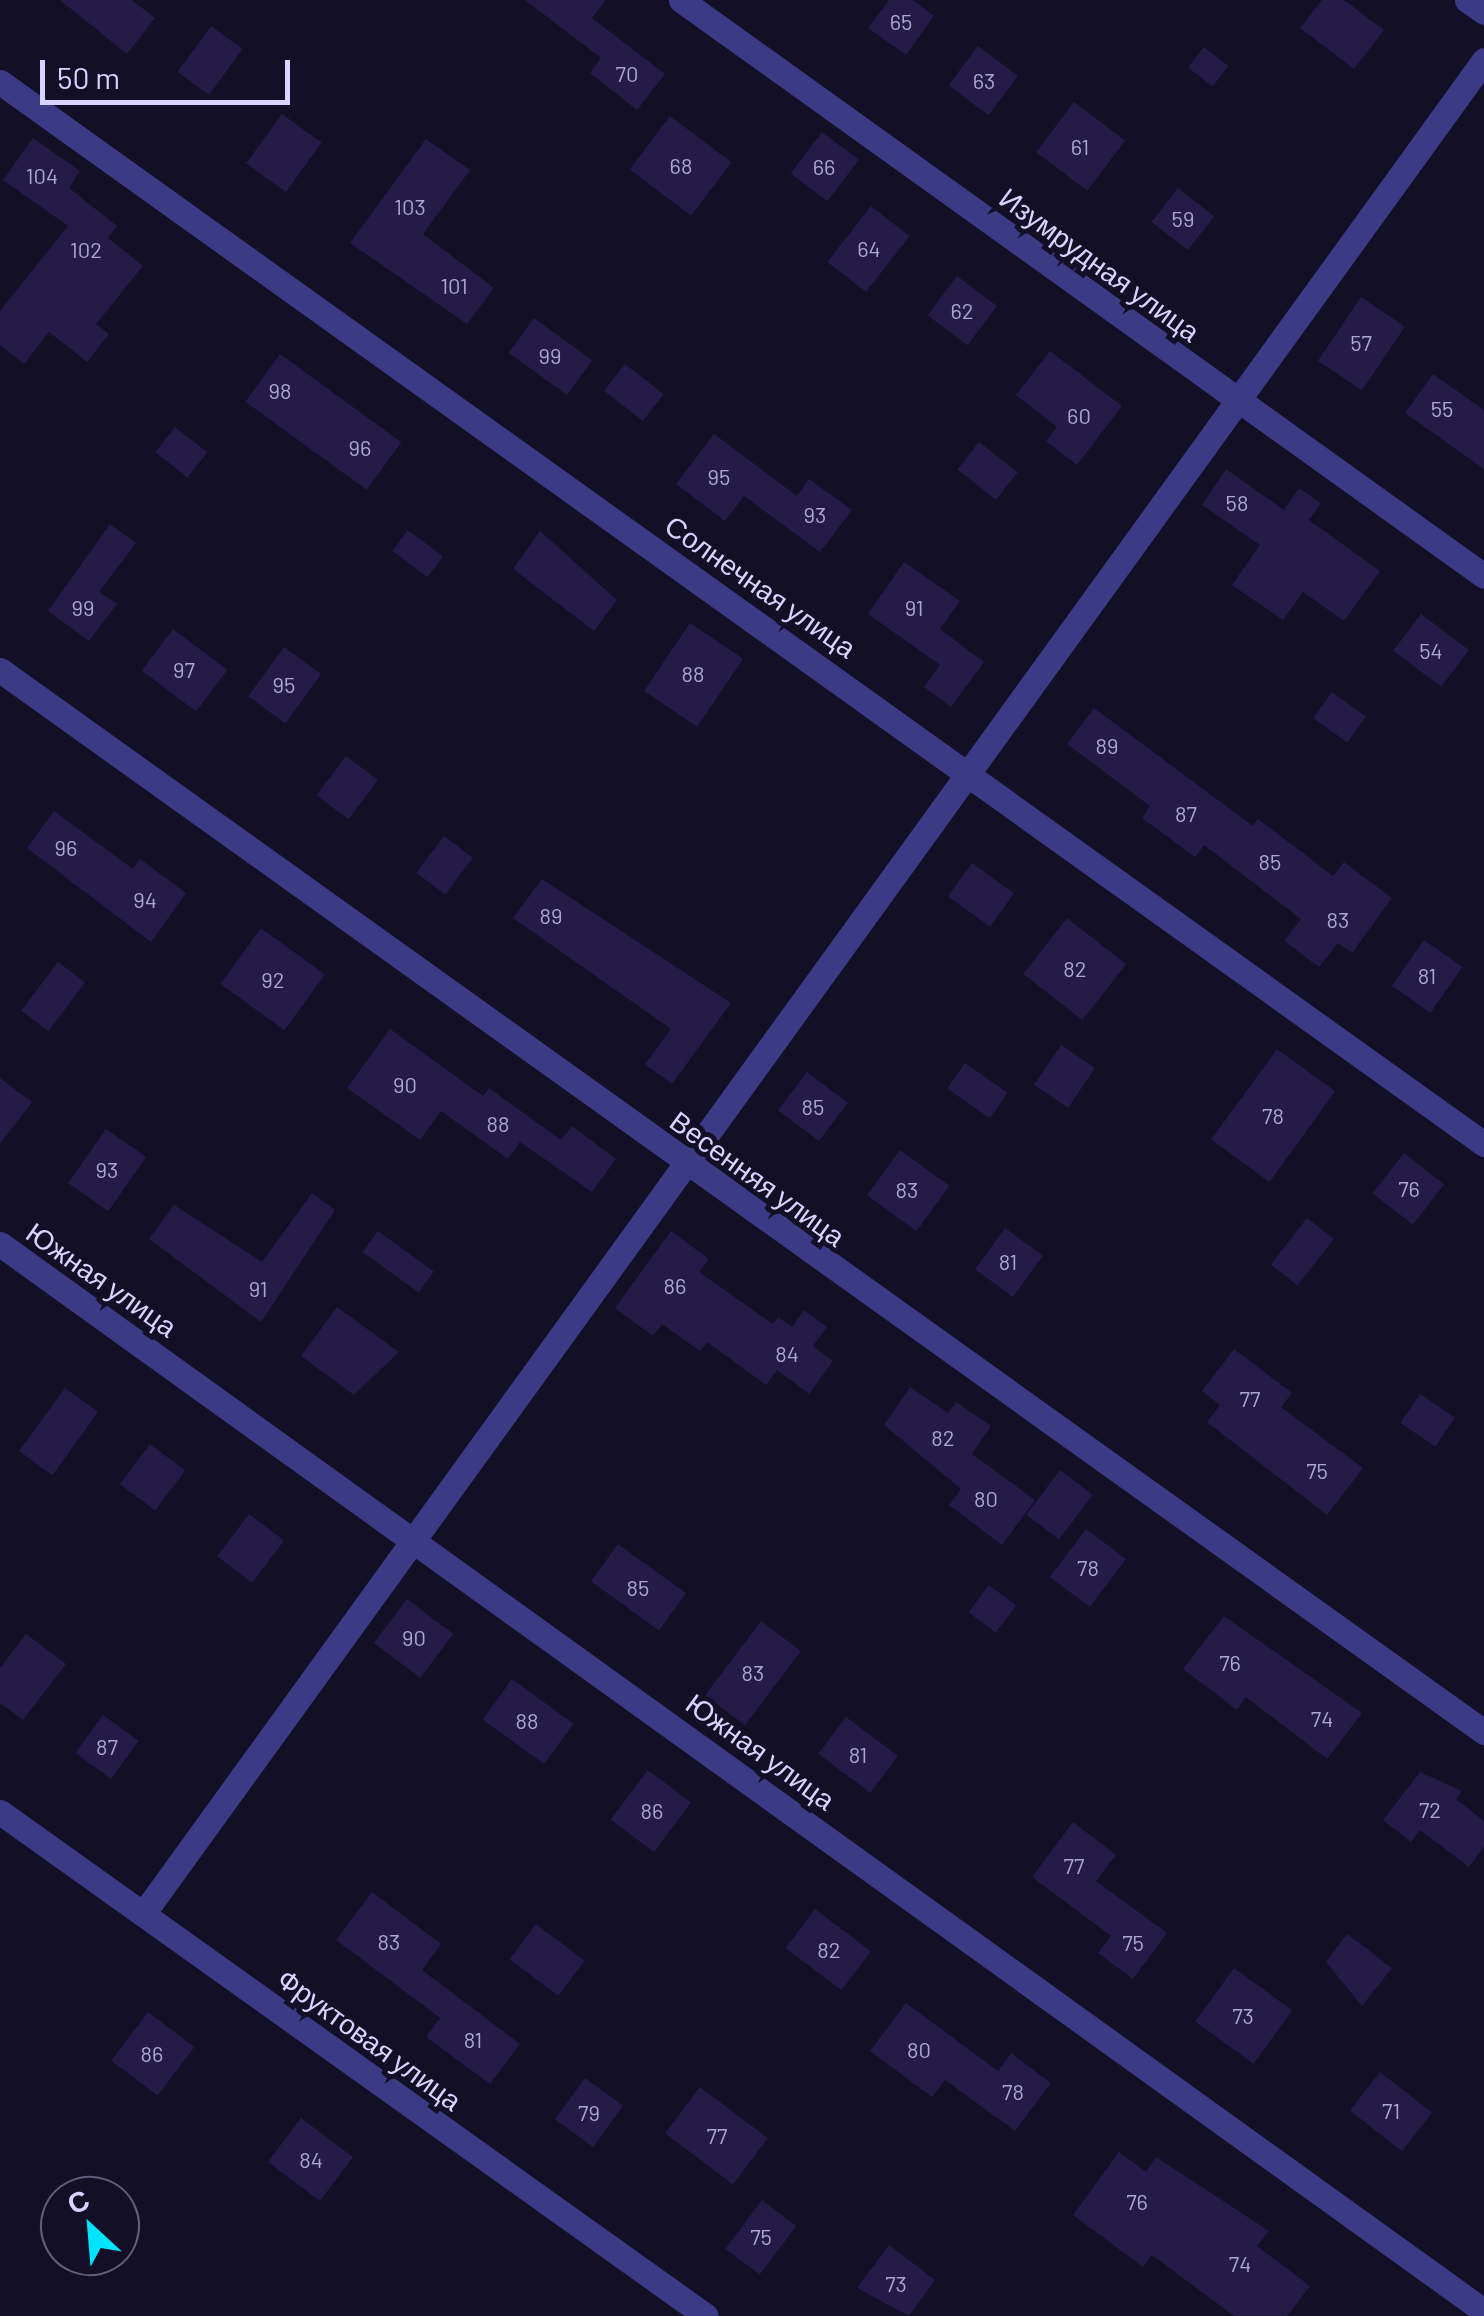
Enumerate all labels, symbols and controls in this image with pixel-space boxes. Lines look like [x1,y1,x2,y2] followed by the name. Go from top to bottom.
[890,9,912,35] house number: 65
[45,40,295,102] scale bar
[57,59,120,95] text: 50 m
[616,61,638,87] house number: 70
[973,68,995,94] house number: 63
[1071,134,1089,160] house number: 61
[670,153,692,179] house number: 68
[813,154,835,180] house number: 66
[26,163,58,189] house number: 104
[993,180,1207,348] street label: Изумрудная улица
[394,194,426,220] house number: 103
[1172,206,1194,232] house number: 59
[857,236,881,262] house number: 64
[70,237,102,263] house number: 102
[440,273,468,299] house number: 101
[950,298,974,324] house number: 62
[1350,330,1372,356] house number: 57
[539,343,561,369] house number: 99
[269,378,291,404] house number: 98
[1431,396,1453,422] house number: 55
[1067,403,1091,429] house number: 60
[349,435,371,461] house number: 96
[708,464,730,490] house number: 95
[1226,490,1248,516] house number: 58
[804,502,826,528] house number: 93
[659,508,863,664] street label: Солнечная улица
[72,595,94,621] house number: 99
[905,595,923,621] house number: 91
[1419,638,1443,664] house number: 54
[173,657,195,683] house number: 97
[682,661,704,687] house number: 88
[273,672,295,698] house number: 95
[1096,733,1118,759] house number: 89
[1175,801,1197,827] house number: 87
[55,835,77,861] house number: 96
[1259,849,1281,875] house number: 85
[133,887,157,913] house number: 94
[540,903,562,929] house number: 89
[1327,907,1349,933] house number: 83
[1063,956,1087,982] house number: 82
[1418,963,1436,989] house number: 81
[261,967,285,993] house number: 92
[393,1072,417,1098] house number: 90
[802,1094,824,1120] house number: 85
[664,1103,852,1253] street label: Весенняя улица
[1262,1103,1284,1129] house number: 78
[487,1111,509,1137] house number: 88
[96,1157,118,1183] house number: 93
[1398,1176,1420,1202] house number: 76
[896,1177,918,1203] house number: 83
[20,1215,184,1343] street label: Южная улица
[999,1249,1017,1275] house number: 81
[664,1273,686,1299] house number: 86
[249,1276,267,1302] house number: 91
[775,1341,799,1367] house number: 84
[1240,1386,1260,1412] house number: 77
[931,1425,955,1451] house number: 82
[1306,1458,1328,1484] house number: 75
[974,1486,998,1512] house number: 80
[1077,1555,1099,1581] house number: 78
[627,1575,649,1601] house number: 85
[402,1625,426,1651] house number: 90
[1219,1650,1241,1676] house number: 76
[742,1660,764,1686] house number: 83
[680,1686,842,1816] street label: Южная улица
[1311,1706,1333,1732] house number: 74
[516,1708,538,1734] house number: 88
[96,1734,118,1760] house number: 87
[849,1742,867,1768] house number: 81
[1419,1797,1441,1823] house number: 72
[641,1798,663,1824] house number: 86
[1064,1853,1084,1879] house number: 77
[378,1929,400,1955] house number: 83
[1122,1930,1144,1956] house number: 75
[817,1937,841,1963] house number: 82
[272,1961,468,2117] street label: Фруктовая улица
[1232,2003,1254,2029] house number: 73
[464,2027,482,2053] house number: 81
[907,2037,931,2063] house number: 80
[141,2041,163,2067] house number: 86
[1002,2079,1024,2105] house number: 78
[1382,2098,1400,2124] house number: 71
[578,2100,600,2126] house number: 79
[707,2123,727,2149] house number: 77
[299,2147,323,2173] house number: 84
[40,2176,140,2276] north arrow
[61,2181,94,2221] text: С
[1126,2189,1148,2215] house number: 76
[750,2224,772,2250] house number: 75
[1229,2251,1251,2277] house number: 74
[885,2271,907,2297] house number: 73

